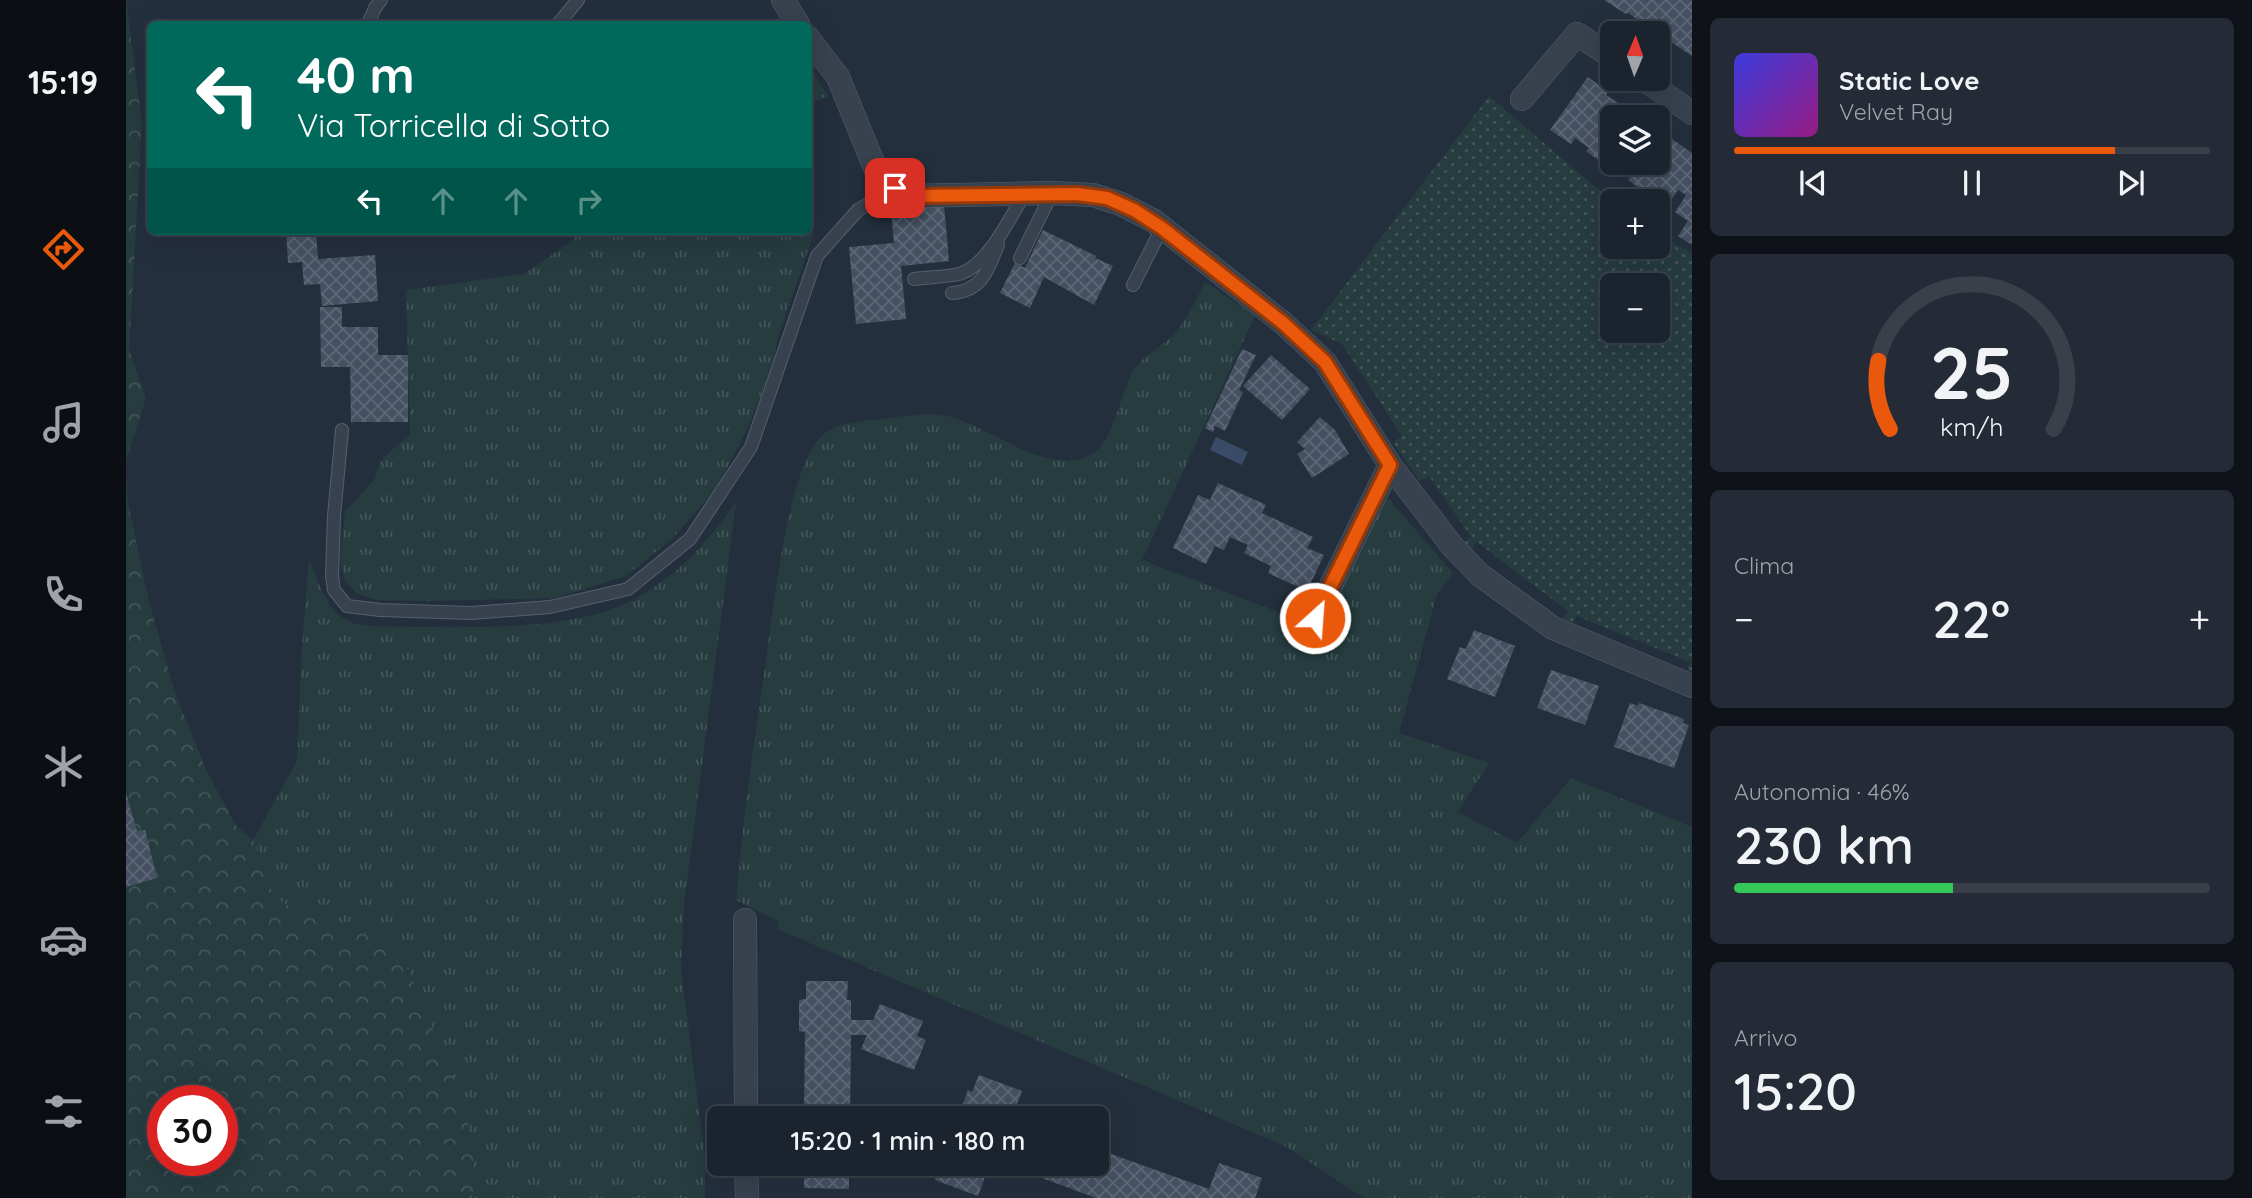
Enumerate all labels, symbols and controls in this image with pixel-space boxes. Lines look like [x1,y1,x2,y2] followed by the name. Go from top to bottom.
[1600,21,1670,91] north arrow
[1600,21,1670,343] map controls
[297,44,415,105] text: 40 m
[182,49,273,140] icon: left
[28,62,98,102] text: 15:19
[1839,64,1980,97] text: Static Love
[1839,97,1953,126] text: Velvet Ray
[297,105,610,145] text: Via Torricella di Sotto
[1600,105,1670,175] button: layers
[865,158,925,218] pin
[1794,164,1832,202] icon: previous
[1953,164,1991,202] icon: pause
[2112,164,2150,202] icon: next
[876,169,914,207] icon: arrive
[351,182,389,220] icon: left
[424,182,462,220] icon: ahead
[497,182,535,220] icon: ahead
[570,182,608,220] icon: right
[1600,189,1670,259] button: +
[39,225,88,274] icon: directions
[1600,273,1670,343] button: −
[1930,326,2014,417] text: 25
[39,398,88,447] icon: music
[1940,411,2004,442] text: km/h
[1734,551,1794,580] text: Clima
[39,570,88,619] icon: phone
[1278,581,1352,655] position arrow
[1932,586,2010,651] text: 22°
[1734,595,1754,643] text: −
[2189,595,2210,643] text: +
[39,742,88,791] icon: climate
[1734,777,1910,806] text: Autonomia · 46%
[1734,812,1914,877] text: 230 km
[39,915,88,964] icon: car
[1734,1023,1797,1052] text: Arrivo
[1734,1058,1857,1123] text: 15:20
[147,1085,238,1176] speed limit sign: 30
[39,1087,88,1136] icon: filters
[791,1124,1025,1157] text: 15:20 · 1 min · 180 m

